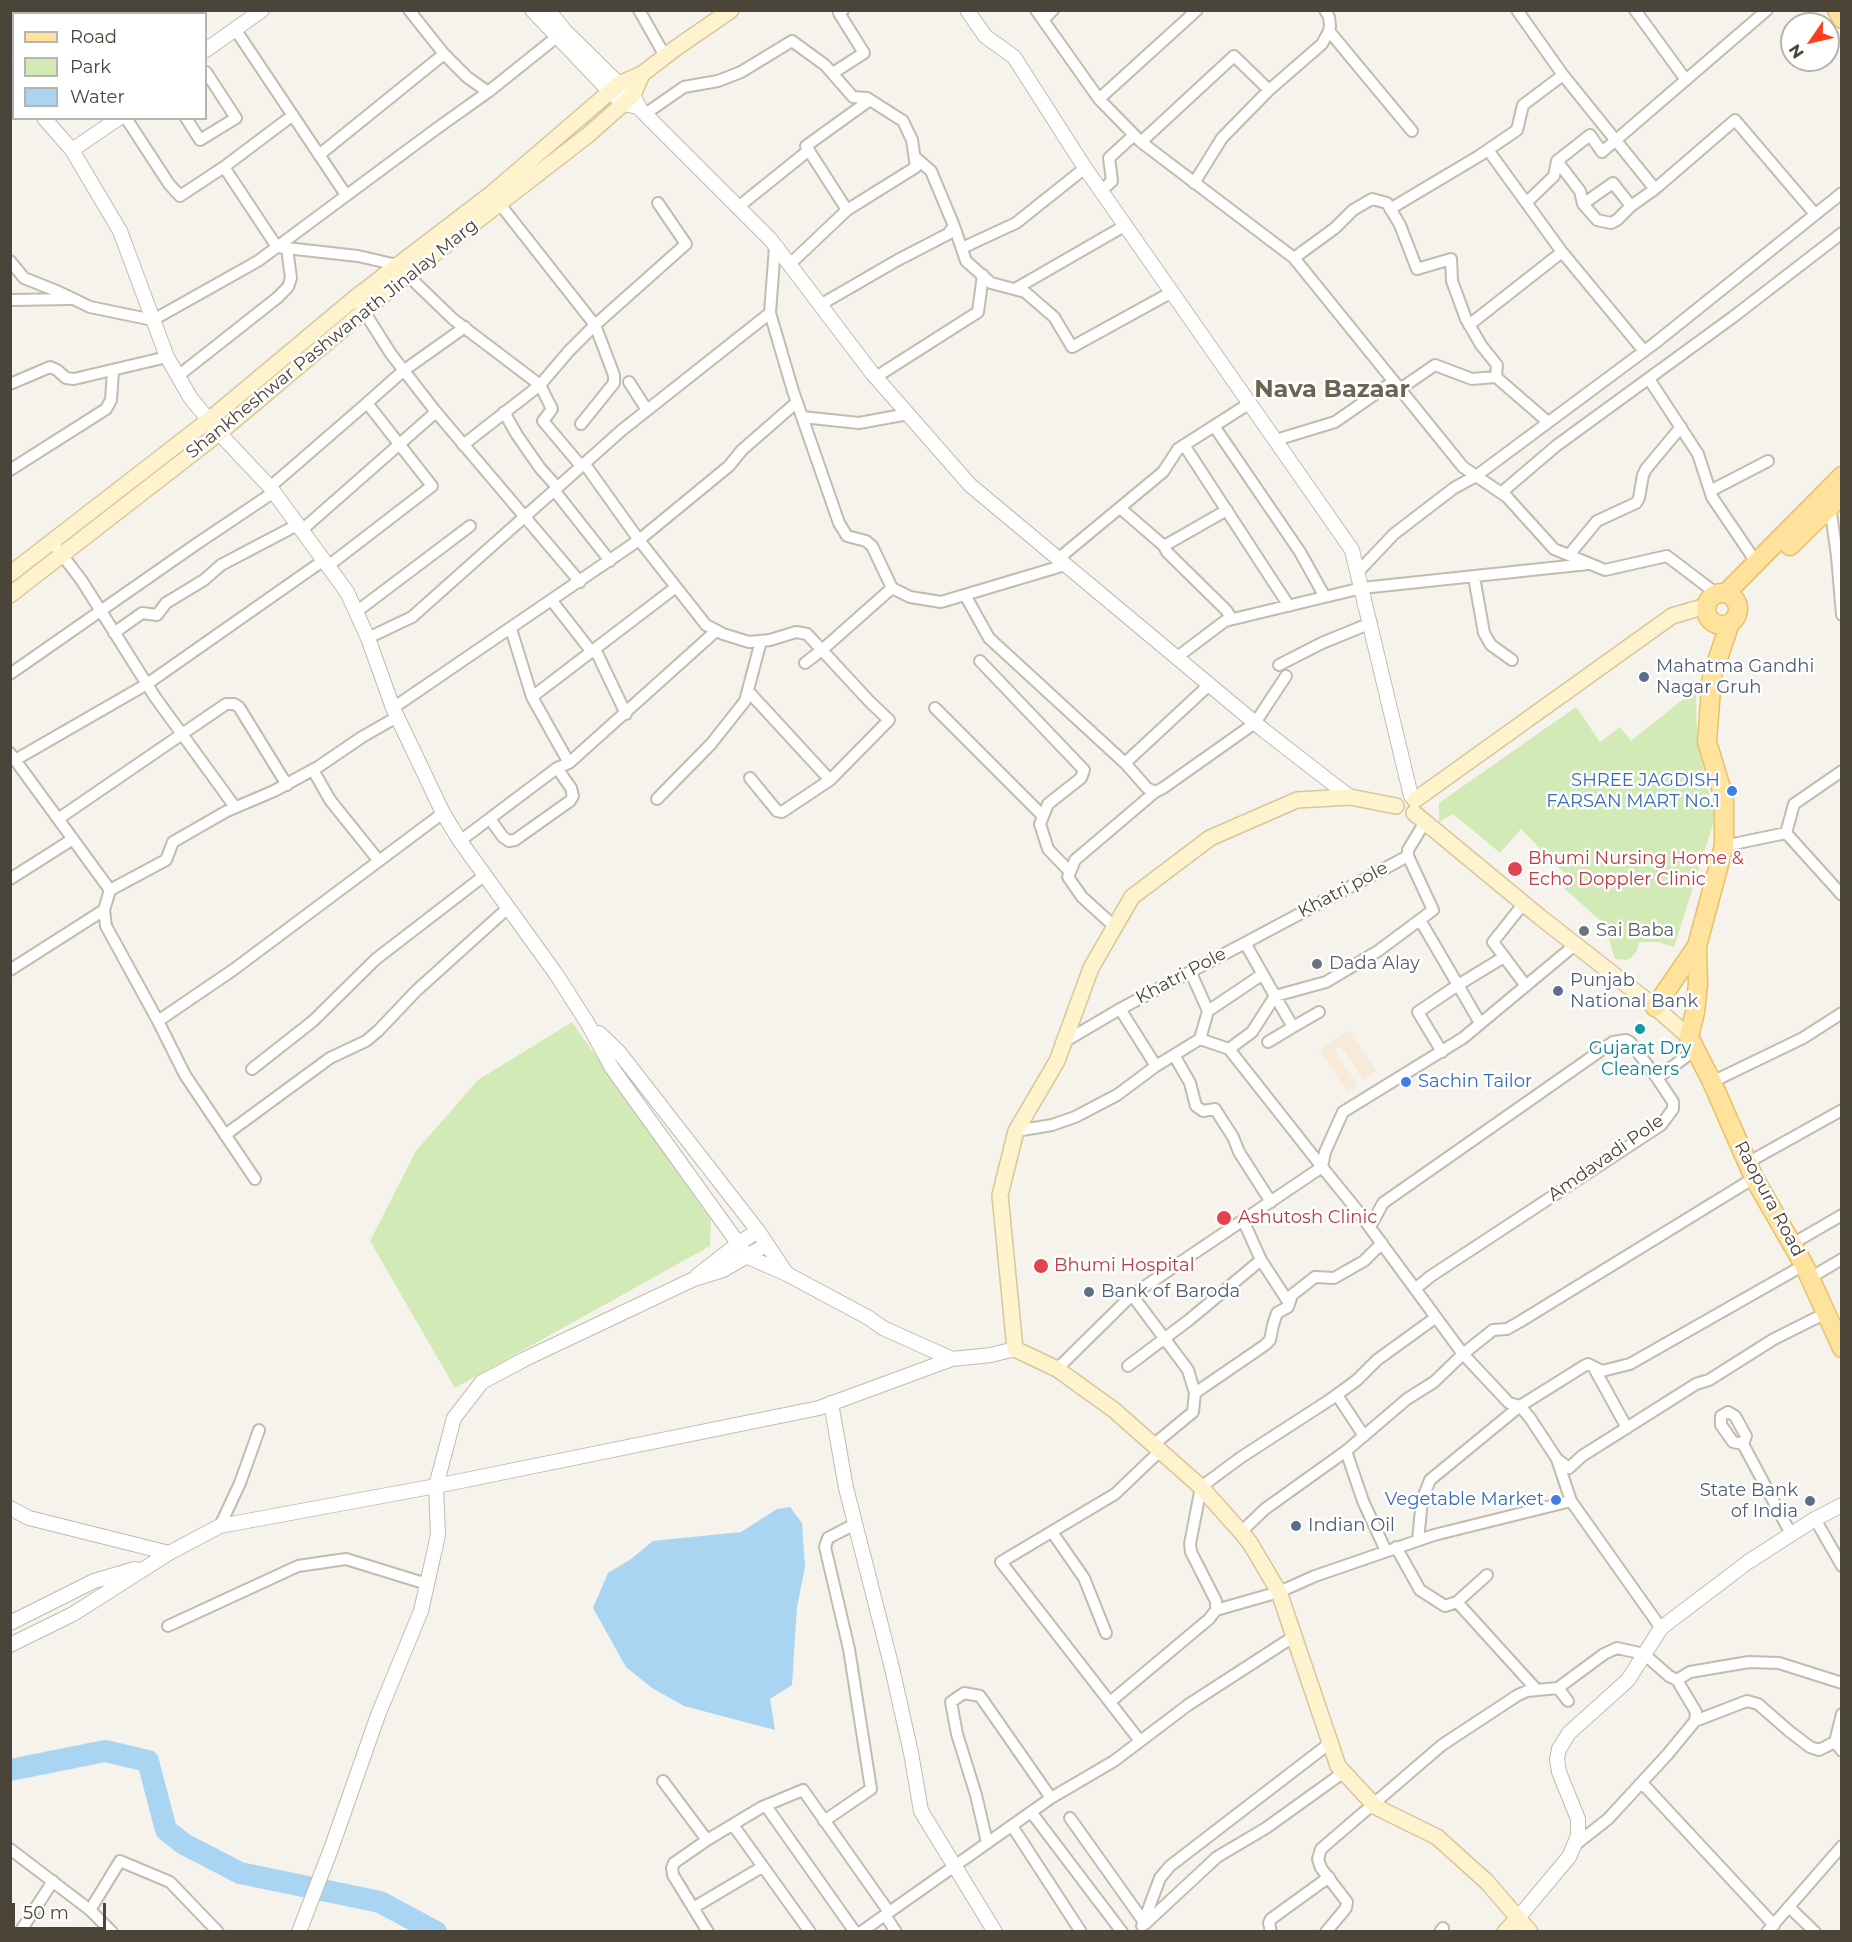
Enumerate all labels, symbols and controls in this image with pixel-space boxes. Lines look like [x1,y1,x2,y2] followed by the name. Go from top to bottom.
[12,12,207,120] legend
[1780,12,1840,72] north arrow
[70,26,117,48] text: Road
[1785,41,1808,62] text: N
[70,56,111,78] text: Park
[70,86,125,108] text: Water
[182,214,482,464] street label: Shankheshwar Pashwanath Jinalay Marg
[1254,376,1410,404] district label: Nava Bazaar
[1656,656,1814,698] place label: Mahatma Gandhi Nagar Gruh
[1637,670,1651,684] marker: Mahatma Gandhi Nagar Gruh
[1546,770,1720,812] place label: SHREE JAGDISH FARSAN MART No.1
[1725,784,1739,798] marker: SHREE JAGDISH FARSAN MART No.1
[1528,848,1744,890] place label: Bhumi Nursing Home & Echo Doppler Clinic
[1294,857,1392,923] street label: Khatri pole
[1506,860,1524,878] marker: Bhumi Nursing Home & Echo Doppler Clinic
[1596,920,1674,942] place label: Sai Baba
[1577,924,1591,938] marker: Sai Baba
[1132,943,1230,1009] street label: Khatri Pole
[1329,953,1420,975] place label: Dada Alay
[1310,957,1324,971] marker: Dada Alay
[1570,970,1698,1012] place label: Punjab National Bank
[1551,984,1565,998] marker: Punjab National Bank
[1633,1022,1647,1036] marker: Gujarat Dry Cleaners
[1589,1038,1691,1080] place label: Gujarat Dry Cleaners
[1418,1071,1532,1093] place label: Sachin Tailor
[1399,1075,1413,1089] marker: Sachin Tailor
[1544,1110,1668,1206] street label: Amdavadi Pole
[1729,1137,1809,1261] street label: Raopura Road
[1238,1207,1377,1229] place label: Ashutosh Clinic
[1215,1209,1233,1227] marker: Ashutosh Clinic
[1054,1255,1194,1277] place label: Bhumi Hospital
[1032,1257,1050,1275] marker: Bhumi Hospital
[1101,1281,1240,1303] place label: Bank of Baroda
[1082,1285,1096,1299] marker: Bank of Baroda
[1700,1480,1798,1522] place label: State Bank of India
[1385,1489,1544,1511] place label: Vegetable Market
[1549,1493,1563,1507] marker: Vegetable Market
[1803,1494,1817,1508] marker: State Bank of India
[1308,1515,1395,1537] place label: Indian Oil
[1289,1519,1303,1533] marker: Indian Oil
[15,1891,110,1929] scale bar
[23,1902,69,1924] text: 50 m

